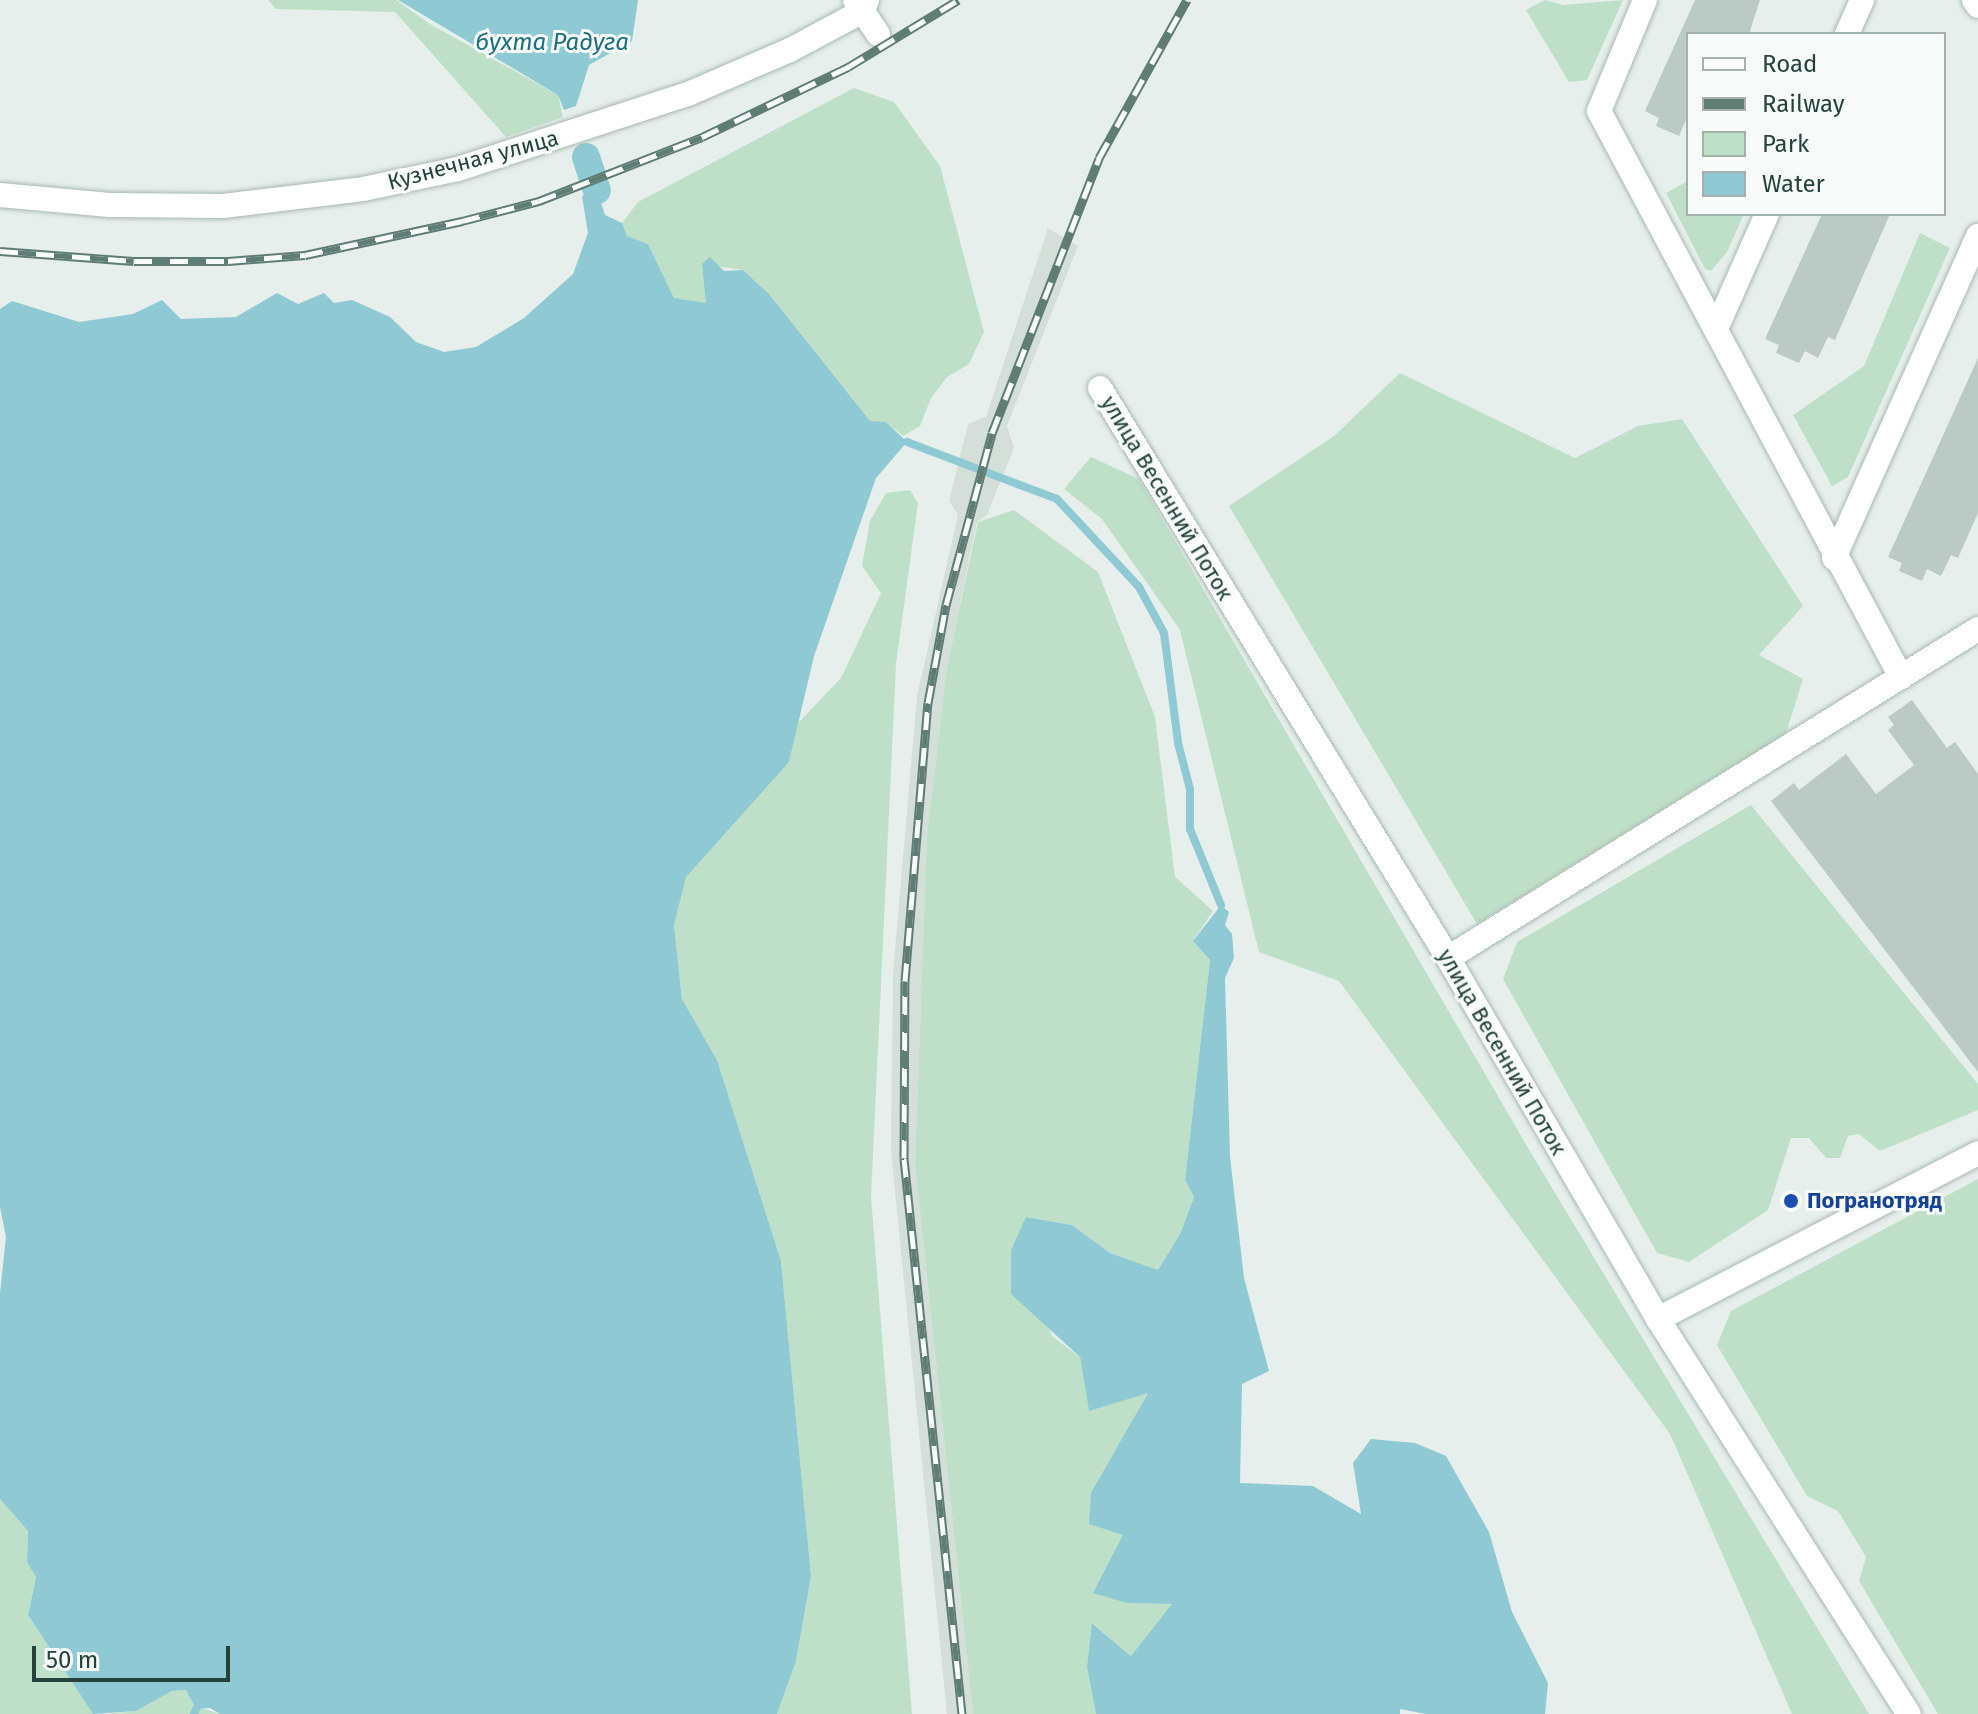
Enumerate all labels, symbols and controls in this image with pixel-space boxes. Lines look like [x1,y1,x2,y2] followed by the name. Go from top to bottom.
[475,29,629,57] water label: бухта Радуга
[1686,32,1946,216] legend
[1762,50,1817,78] text: Road
[1762,90,1845,118] text: Railway
[385,124,561,196] street label: Кузнечная улица
[1762,130,1809,158] text: Park
[1762,170,1825,198] text: Water
[1096,391,1238,605] street label: улица Весенний Поток
[1432,944,1572,1160] street label: улица Весенний Поток
[1807,1188,1942,1214] place label: Погранотряд
[1782,1192,1800,1210] marker: Погранотряд
[36,1630,234,1680] scale bar
[46,1646,98,1674] text: 50 m

